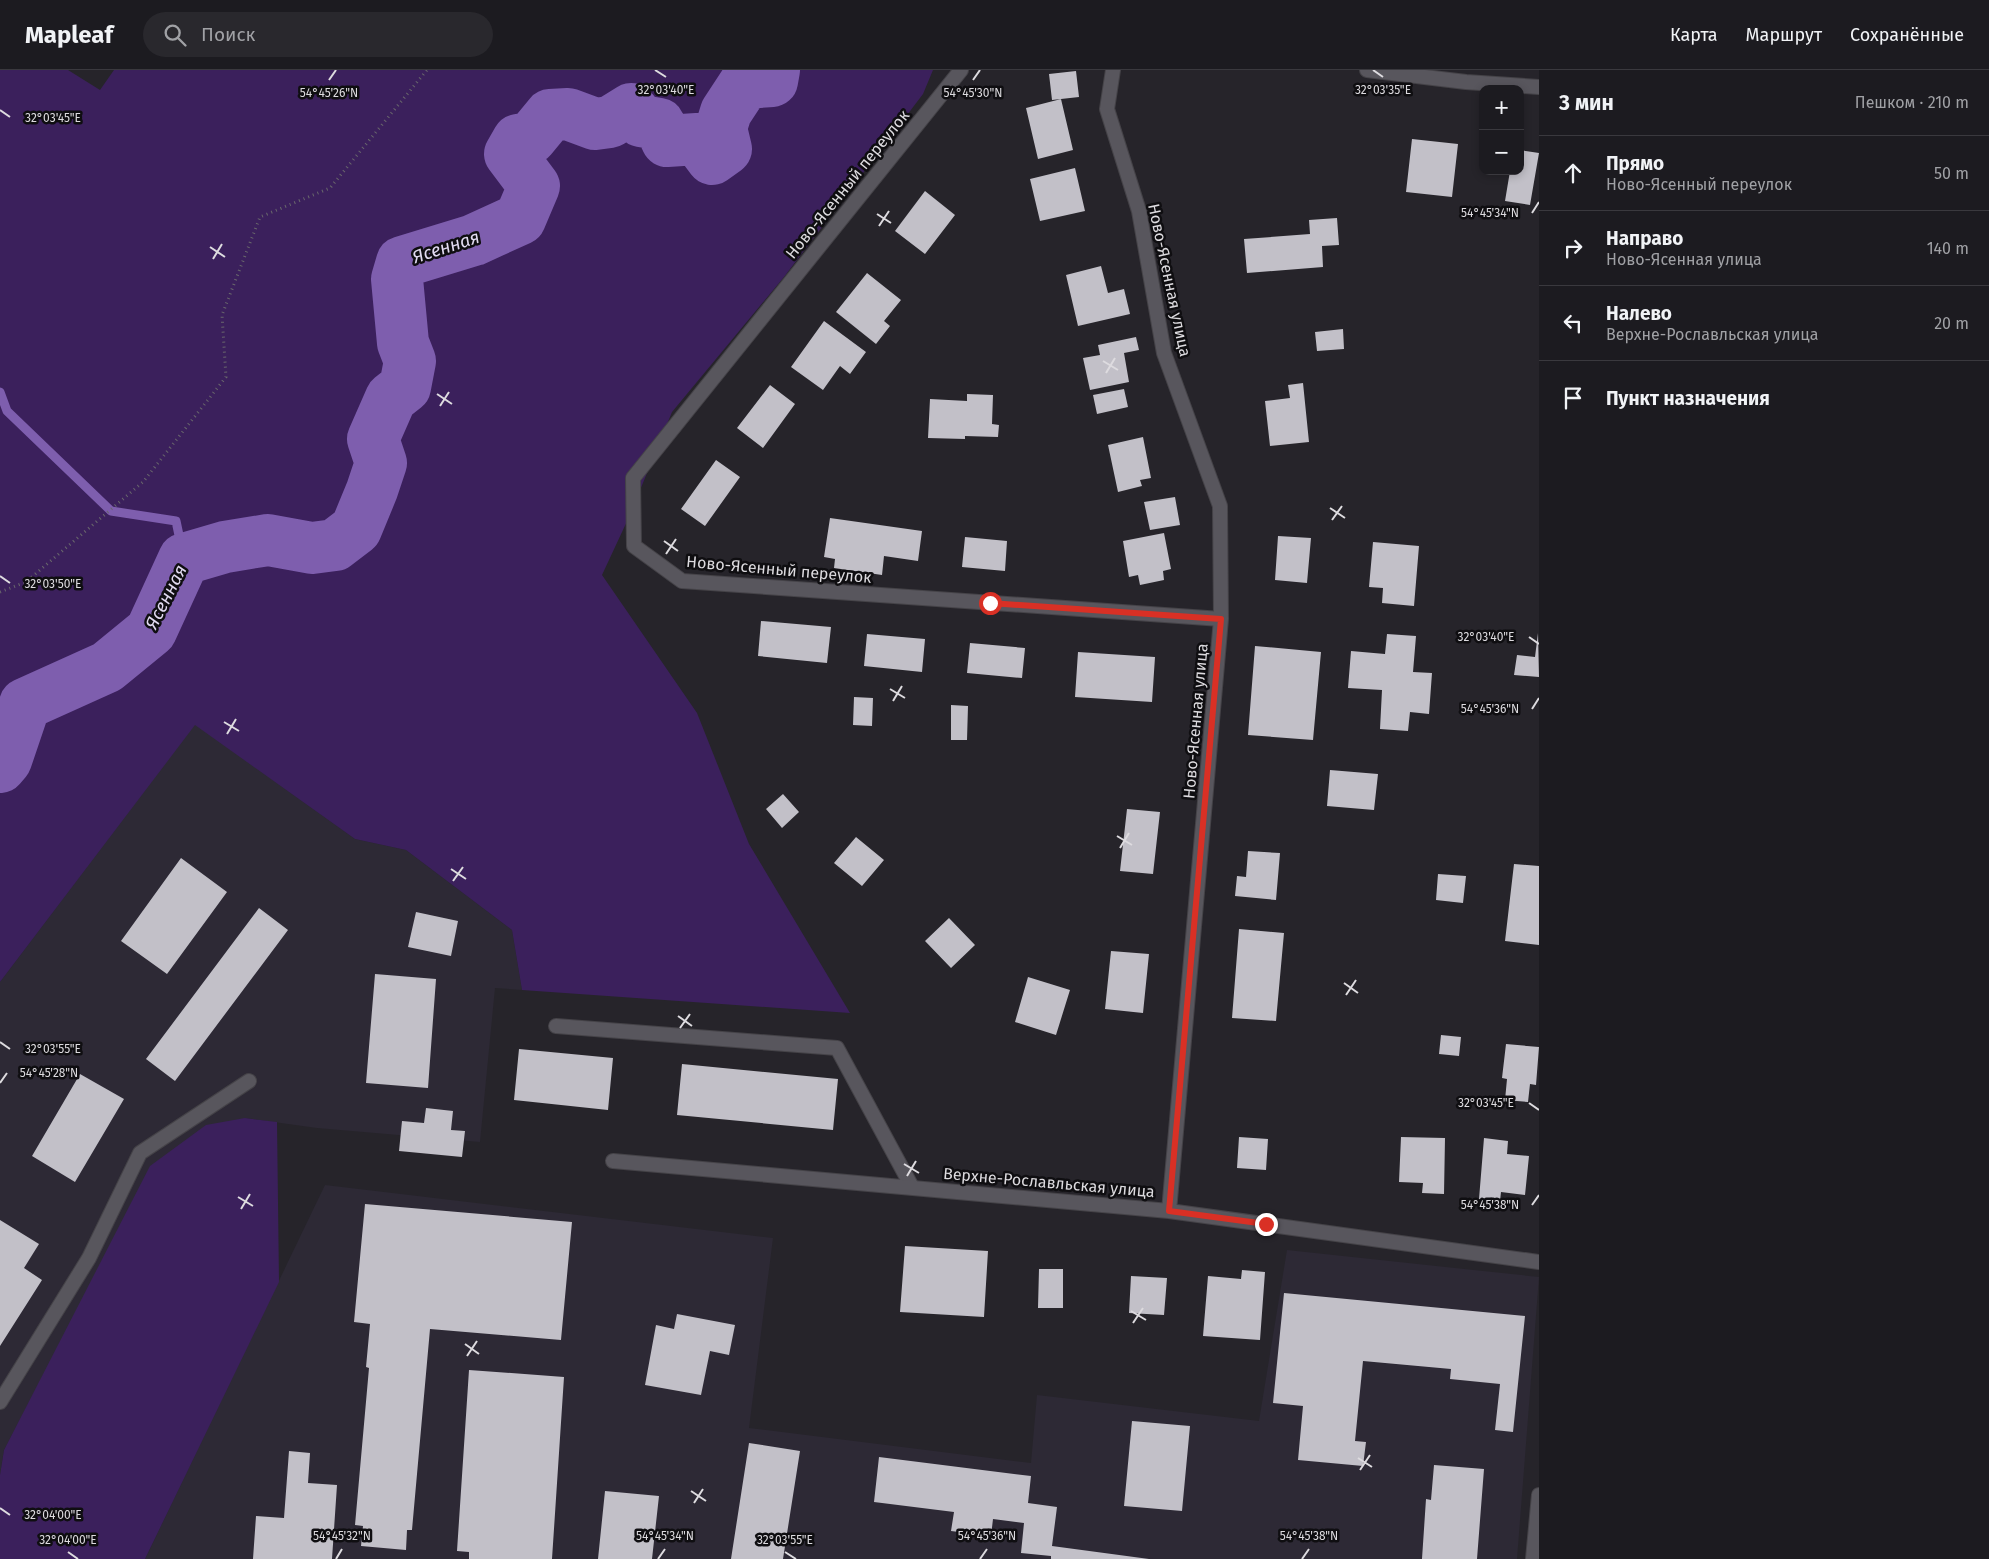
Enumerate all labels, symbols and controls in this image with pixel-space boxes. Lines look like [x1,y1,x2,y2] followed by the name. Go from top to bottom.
[143,12,493,57] search box
[25,21,113,49] text: Mapleaf
[161,21,189,49] icon: search
[201,23,255,46] text: Поиск
[1670,24,1718,46] text: Карта
[1746,24,1822,46] text: Маршрут
[1850,24,1964,46] text: Сохранённые
[638,83,694,97] text: 32°03'40"E
[1355,83,1411,97] text: 32°03'35"E
[1479,85,1524,175] map controls
[1479,85,1524,130] button: +
[300,86,358,100] text: 54°45'26"N
[944,86,1002,100] text: 54°45'30"N
[1559,90,1614,116] text: 3 мин
[1855,93,1969,112] text: Пешком · 210 m
[781,106,914,263] street label: Ново-Ясенный переулок
[25,111,81,125] text: 32°03'45"E
[1479,130,1524,175] button: −
[1606,152,1664,175] text: Прямо
[1559,159,1587,187] icon: ahead
[1934,164,1969,183] text: 50 m
[1606,175,1792,194] text: Ново-Ясенный переулок
[1144,202,1195,358] street label: Ново-Ясенная улица
[1461,206,1519,220] text: 54°45'34"N
[409,226,482,269] water label: Ясенная
[1606,227,1683,250] text: Направо
[1559,234,1587,262] icon: right
[1927,239,1969,258] text: 140 m
[1606,250,1762,269] text: Ново-Ясенная улица
[1606,302,1672,325] text: Налево
[1559,309,1587,337] icon: left
[1934,314,1969,333] text: 20 m
[1606,325,1818,344] text: Верхне-Рославльская улица
[1559,384,1587,412] icon: arrive
[1606,387,1770,410] text: Пункт назначения
[686,552,873,587] street label: Ново-Ясенный переулок
[140,561,192,634] water label: Ясенная
[24,577,82,591] text: 32°03'50"E
[979,592,1002,615] route start
[1458,630,1514,644] text: 32°03'40"E
[1179,643,1212,799] street label: Ново-Ясенная улица
[1461,702,1519,716] text: 54°45'36"N
[25,1042,81,1056] text: 32°03'55"E
[20,1066,78,1080] text: 54°45'28"N
[1458,1096,1514,1110] text: 32°03'45"E
[942,1164,1156,1201] street label: Верхне-Рославльская улица
[1461,1198,1519,1212] text: 54°45'38"N
[1255,1213,1278,1236] route end
[24,1508,82,1522] text: 32°04'00"E
[313,1529,371,1543] text: 54°45'32"N
[636,1529,694,1543] text: 54°45'34"N
[958,1529,1016,1543] text: 54°45'36"N
[1280,1529,1338,1543] text: 54°45'38"N
[39,1533,97,1547] text: 32°04'00"E
[757,1533,813,1547] text: 32°03'55"E

